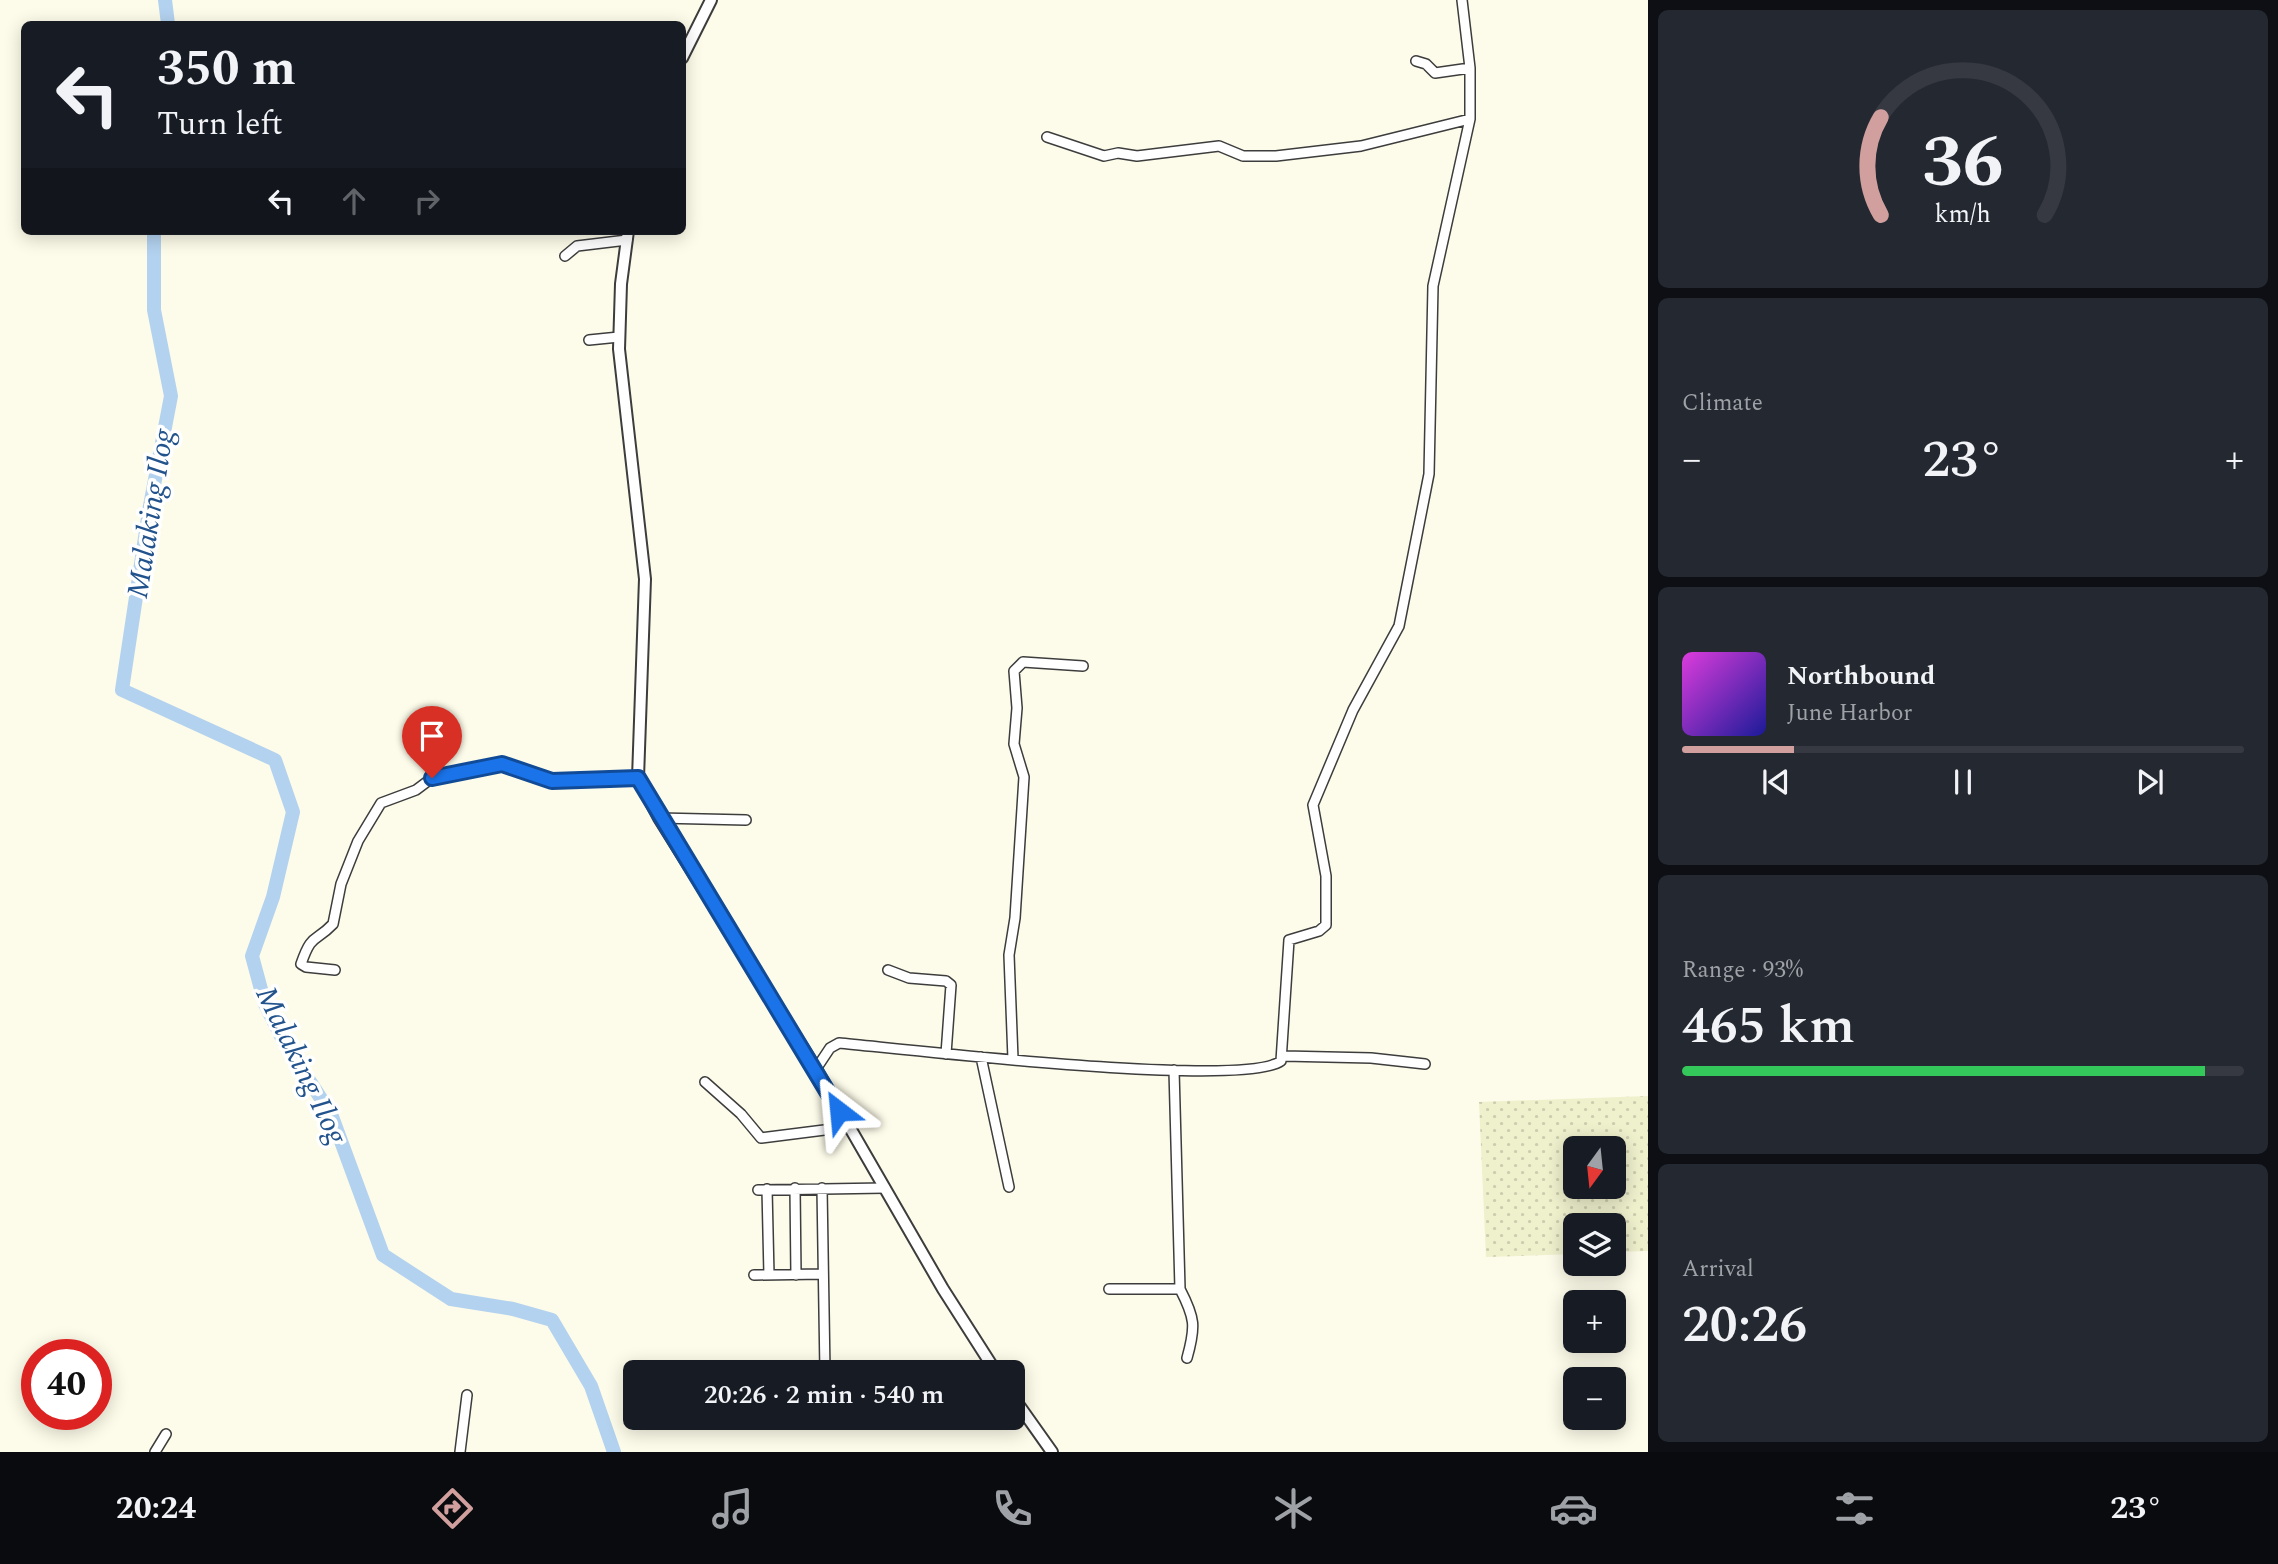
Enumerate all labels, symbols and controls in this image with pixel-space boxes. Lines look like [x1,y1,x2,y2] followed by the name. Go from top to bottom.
[157,32,296,107] text: 350 m
[42,49,133,140] icon: left
[157,100,283,149] text: Turn left
[1922,109,2004,220] text: 36
[262,182,300,220] icon: left
[335,182,373,220] icon: ahead
[408,182,446,220] icon: right
[1935,196,1991,234] text: km/h
[1682,386,1763,421] text: Climate
[1922,421,2004,500] text: 23°
[115,424,187,602] water label: Malaking Ilog
[1682,431,1701,489] text: −
[2225,431,2244,489] text: +
[1787,656,1935,696] text: Northbound
[1787,696,1912,731] text: June Harbor
[402,706,462,778] pin
[413,717,451,755] icon: arrive
[1757,763,1795,801] icon: previous
[1944,763,1982,801] icon: pause
[2131,763,2169,801] icon: next
[1682,953,1803,988] text: Range · 93%
[243,978,360,1153] water label: Malaking Ilog
[1682,987,1855,1066] text: 465 km
[802,1074,876,1148] position arrow
[1563,1136,1626,1199] north arrow
[1563,1136,1626,1430] map controls
[1563,1213,1626,1276] button: layers
[1682,1252,1754,1287] text: Arrival
[1682,1286,1807,1365] text: 20:26
[1563,1290,1626,1353] button: +
[21,1339,112,1430] speed limit sign: 40
[1563,1367,1626,1430] button: −
[704,1375,944,1415] text: 20:26 · 2 min · 540 m
[116,1484,196,1533] text: 20:24
[428,1484,477,1533] icon: directions
[708,1484,757,1533] icon: music
[988,1484,1037,1533] icon: phone
[1269,1484,1318,1533] icon: climate
[1549,1484,1598,1533] icon: car
[1830,1484,1879,1533] icon: filters
[2110,1484,2162,1533] text: 23°

